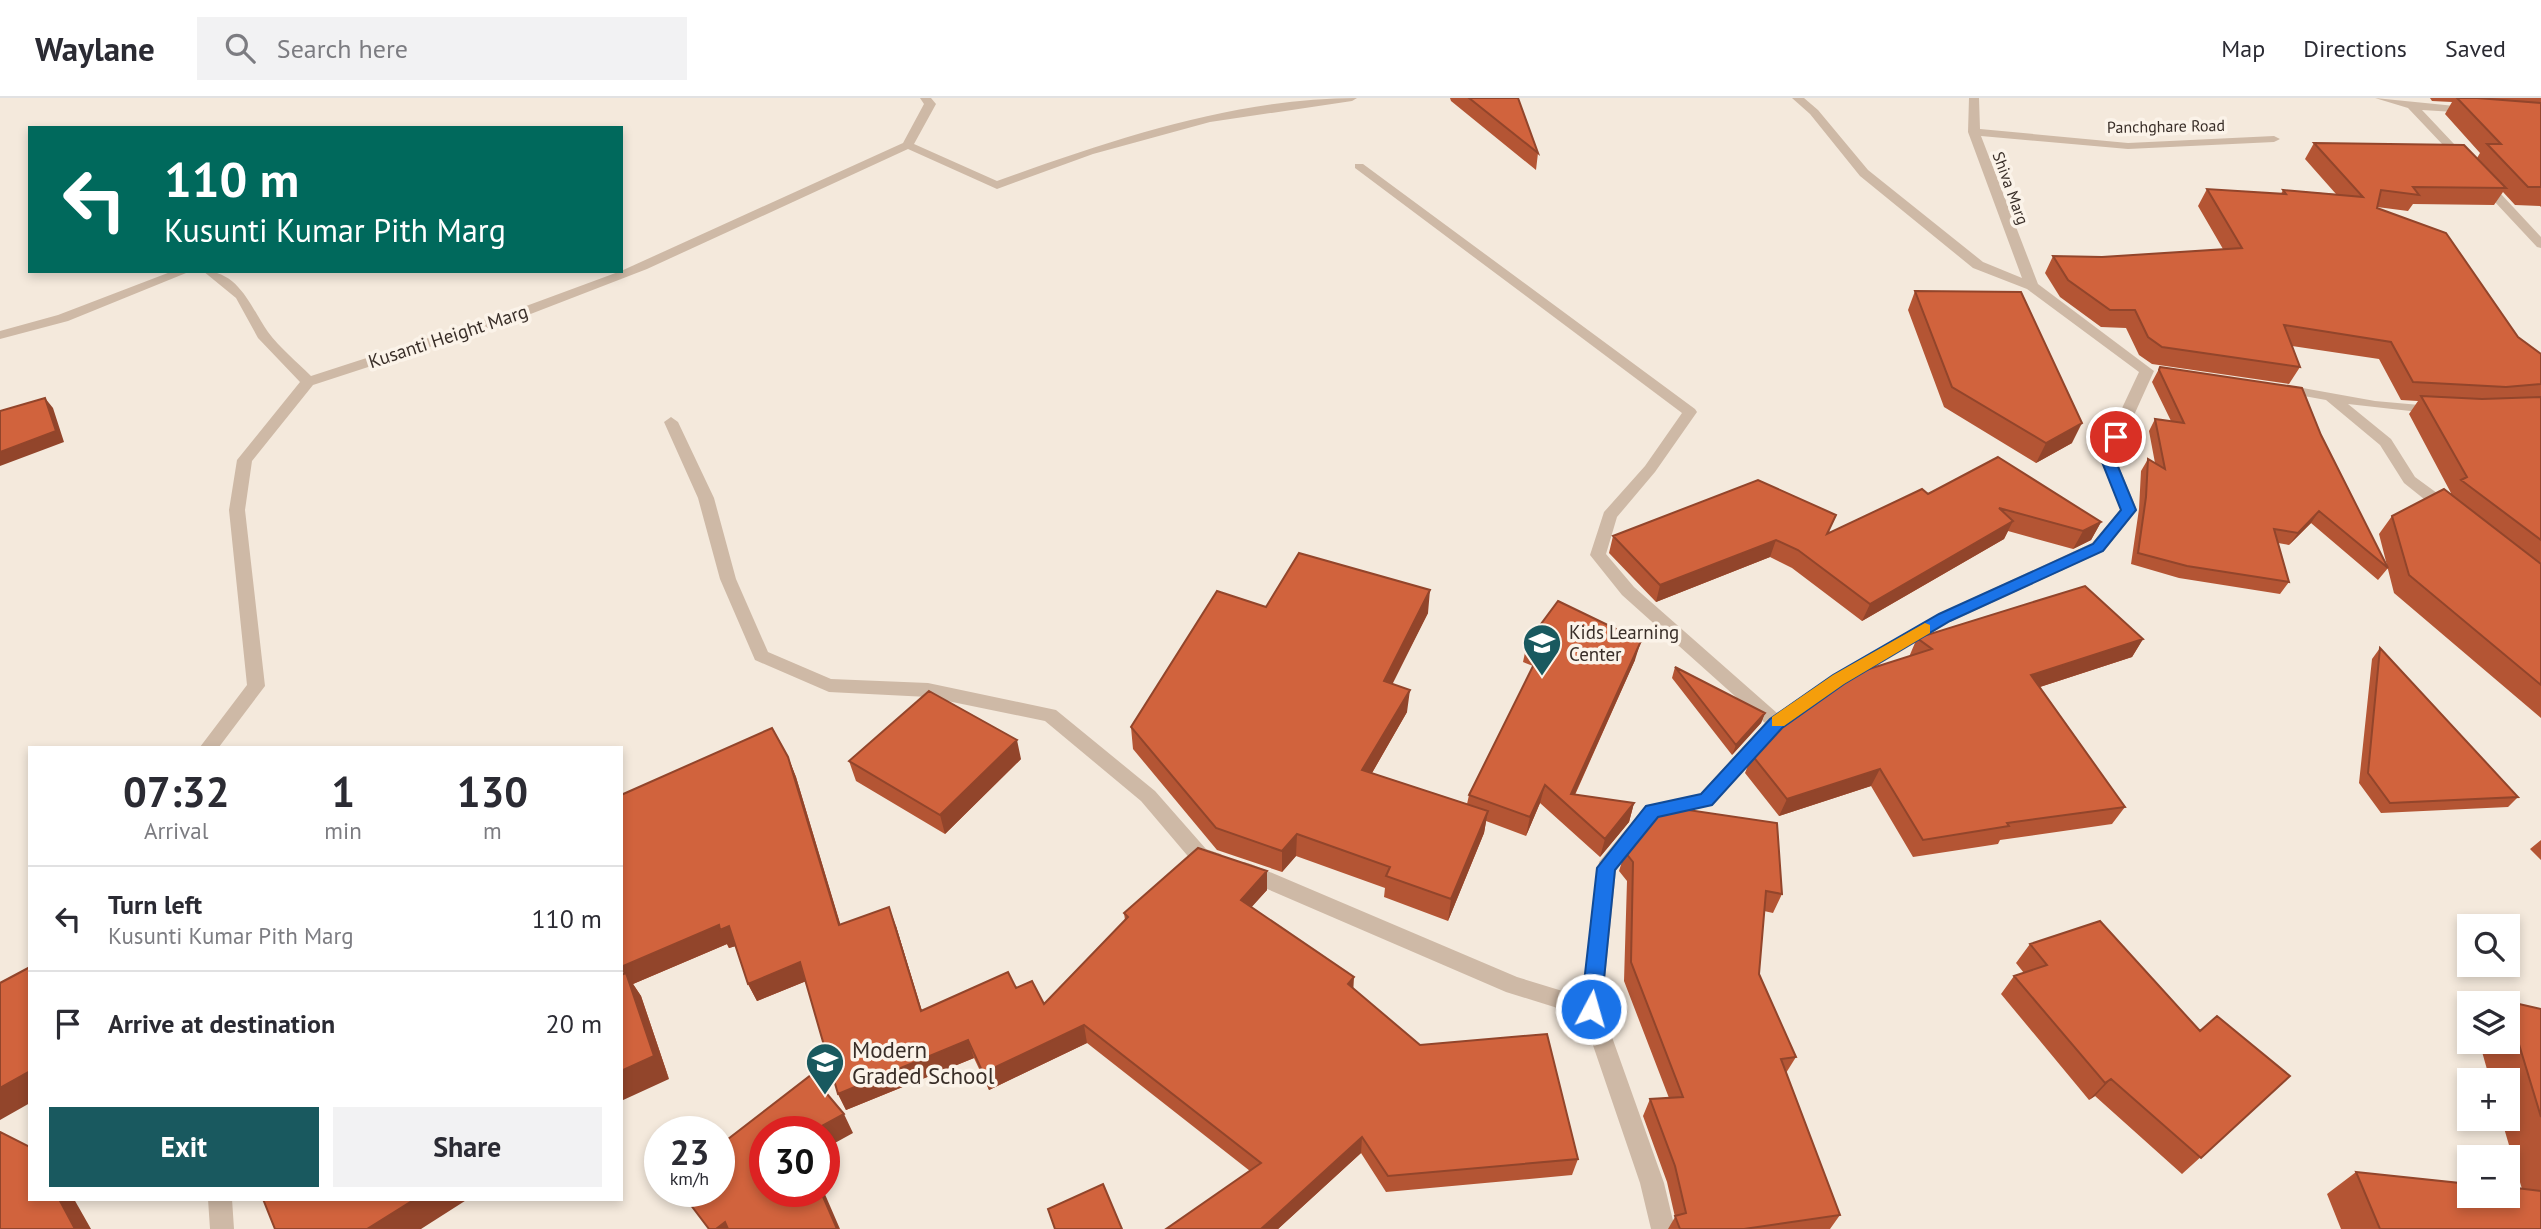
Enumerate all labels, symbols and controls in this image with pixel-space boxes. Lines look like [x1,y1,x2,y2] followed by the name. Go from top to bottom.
[197,17,687,80] search box
[35,27,155,70] text: Waylane
[221,29,259,67] icon: search
[277,32,408,65] text: Search here
[2221,33,2265,64] text: Map
[2303,33,2407,64] text: Directions
[2445,33,2506,64] text: Saved
[2107,115,2225,137] street label: Panchghare Road
[164,147,299,211] text: 110 m
[1989,149,2033,227] street label: Shiva Marg
[49,154,140,245] icon: left
[164,209,506,251] text: Kusunti Kumar Pith Marg
[365,299,531,373] street label: Kusanti Height Marg
[2086,407,2146,467] pin
[2097,418,2135,456] icon: arrive
[1569,620,1679,666] place label: Kids Learning Center
[1521,622,1563,677] school or university icon: Kids Learning Center
[123,764,229,819] text: 07:32
[331,764,355,819] text: 1
[457,764,528,819] text: 130
[144,816,208,845] text: Arrival
[324,816,362,845] text: min
[483,816,502,845] text: m
[108,888,202,921] text: Turn left
[49,900,87,938] icon: left
[531,902,602,935] text: 110 m
[2457,914,2520,1208] map controls
[2457,914,2520,977] button: search
[108,921,354,950] text: Kusunti Kumar Pith Marg
[1554,972,1628,1046] position arrow
[2457,991,2520,1054] button: layers
[49,1005,87,1043] icon: arrive
[108,1007,335,1040] text: Arrive at destination
[546,1007,602,1040] text: 20 m
[852,1035,995,1090] place label: Modern Graded School
[804,1041,846,1096] school or university icon: Modern Graded School
[2457,1068,2520,1131] button: +
[49,1107,319,1187] button: Exit
[333,1107,602,1187] button: Share
[749,1116,840,1207] speed limit sign: 30
[670,1129,709,1175] text: 23
[2457,1145,2520,1208] button: −
[670,1167,709,1190] text: km/h

